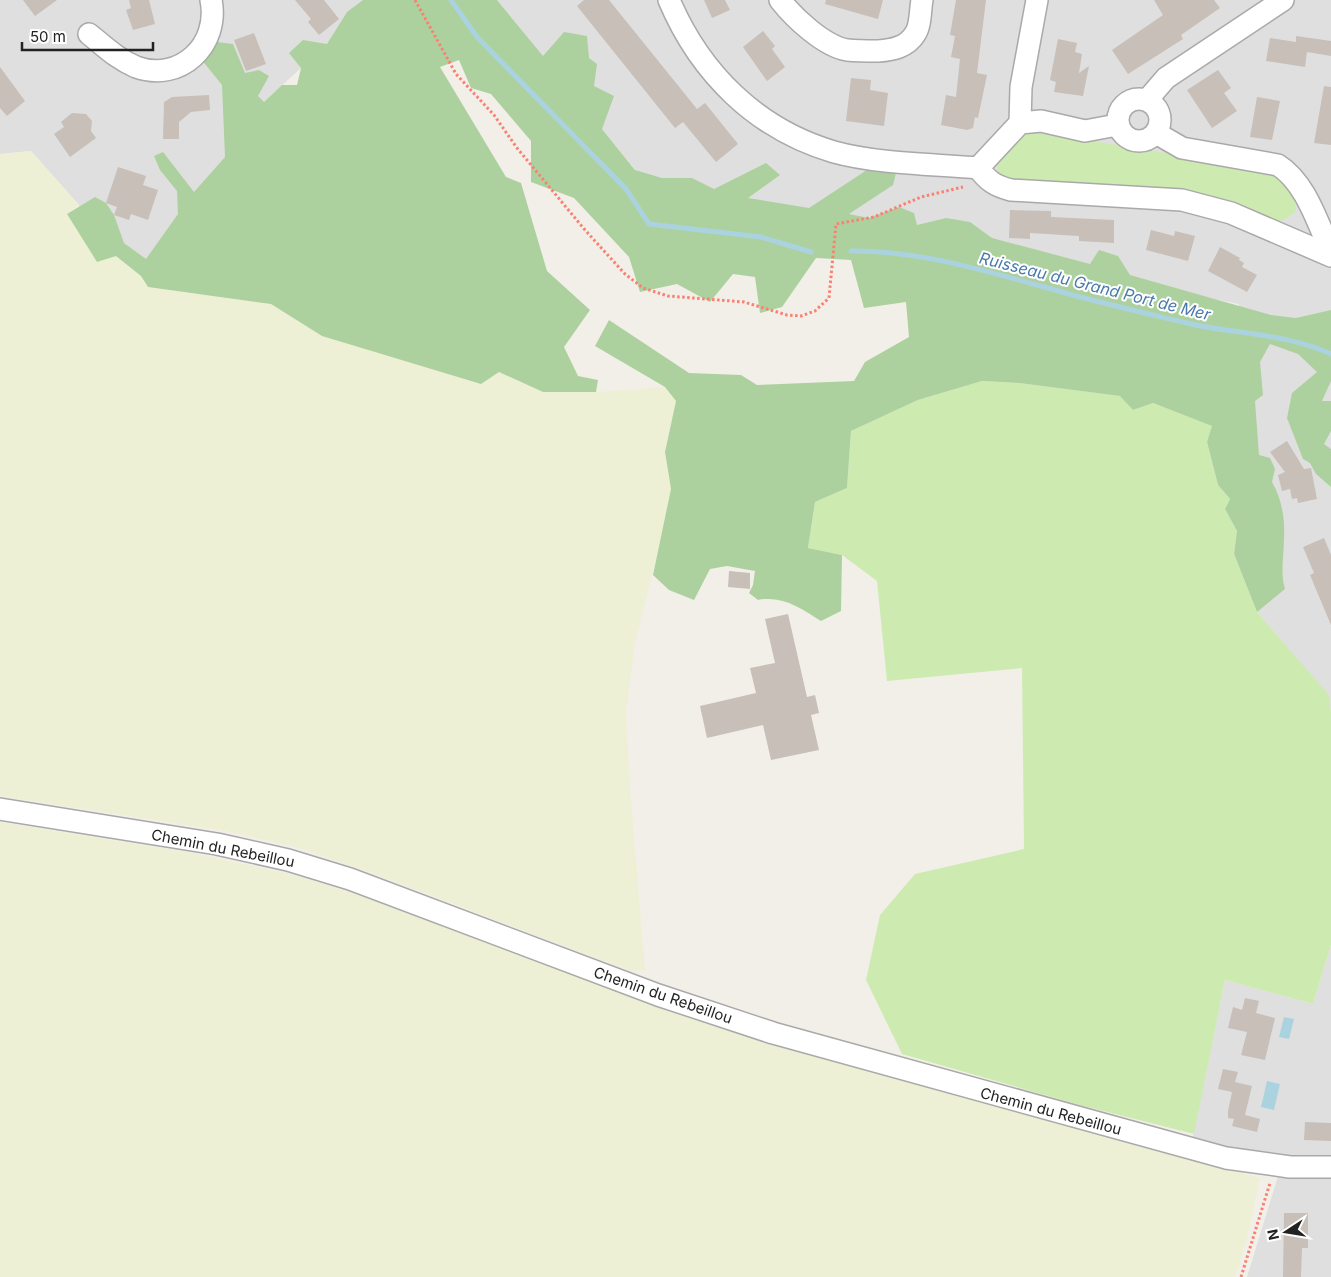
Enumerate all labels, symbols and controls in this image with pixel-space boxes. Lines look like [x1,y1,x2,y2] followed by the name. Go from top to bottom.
[22,20,154,52] scale bar
[30,27,66,46] text: 50 m
[977,248,1214,325] water label: Ruisseau du Grand Port de Mer
[150,825,296,871] street label: Chemin du Rebeillou
[591,962,735,1028] street label: Chemin du Rebeillou
[978,1083,1124,1139] street label: Chemin du Rebeillou
[1261,1207,1311,1257] north arrow
[1263,1228,1282,1242] text: N

